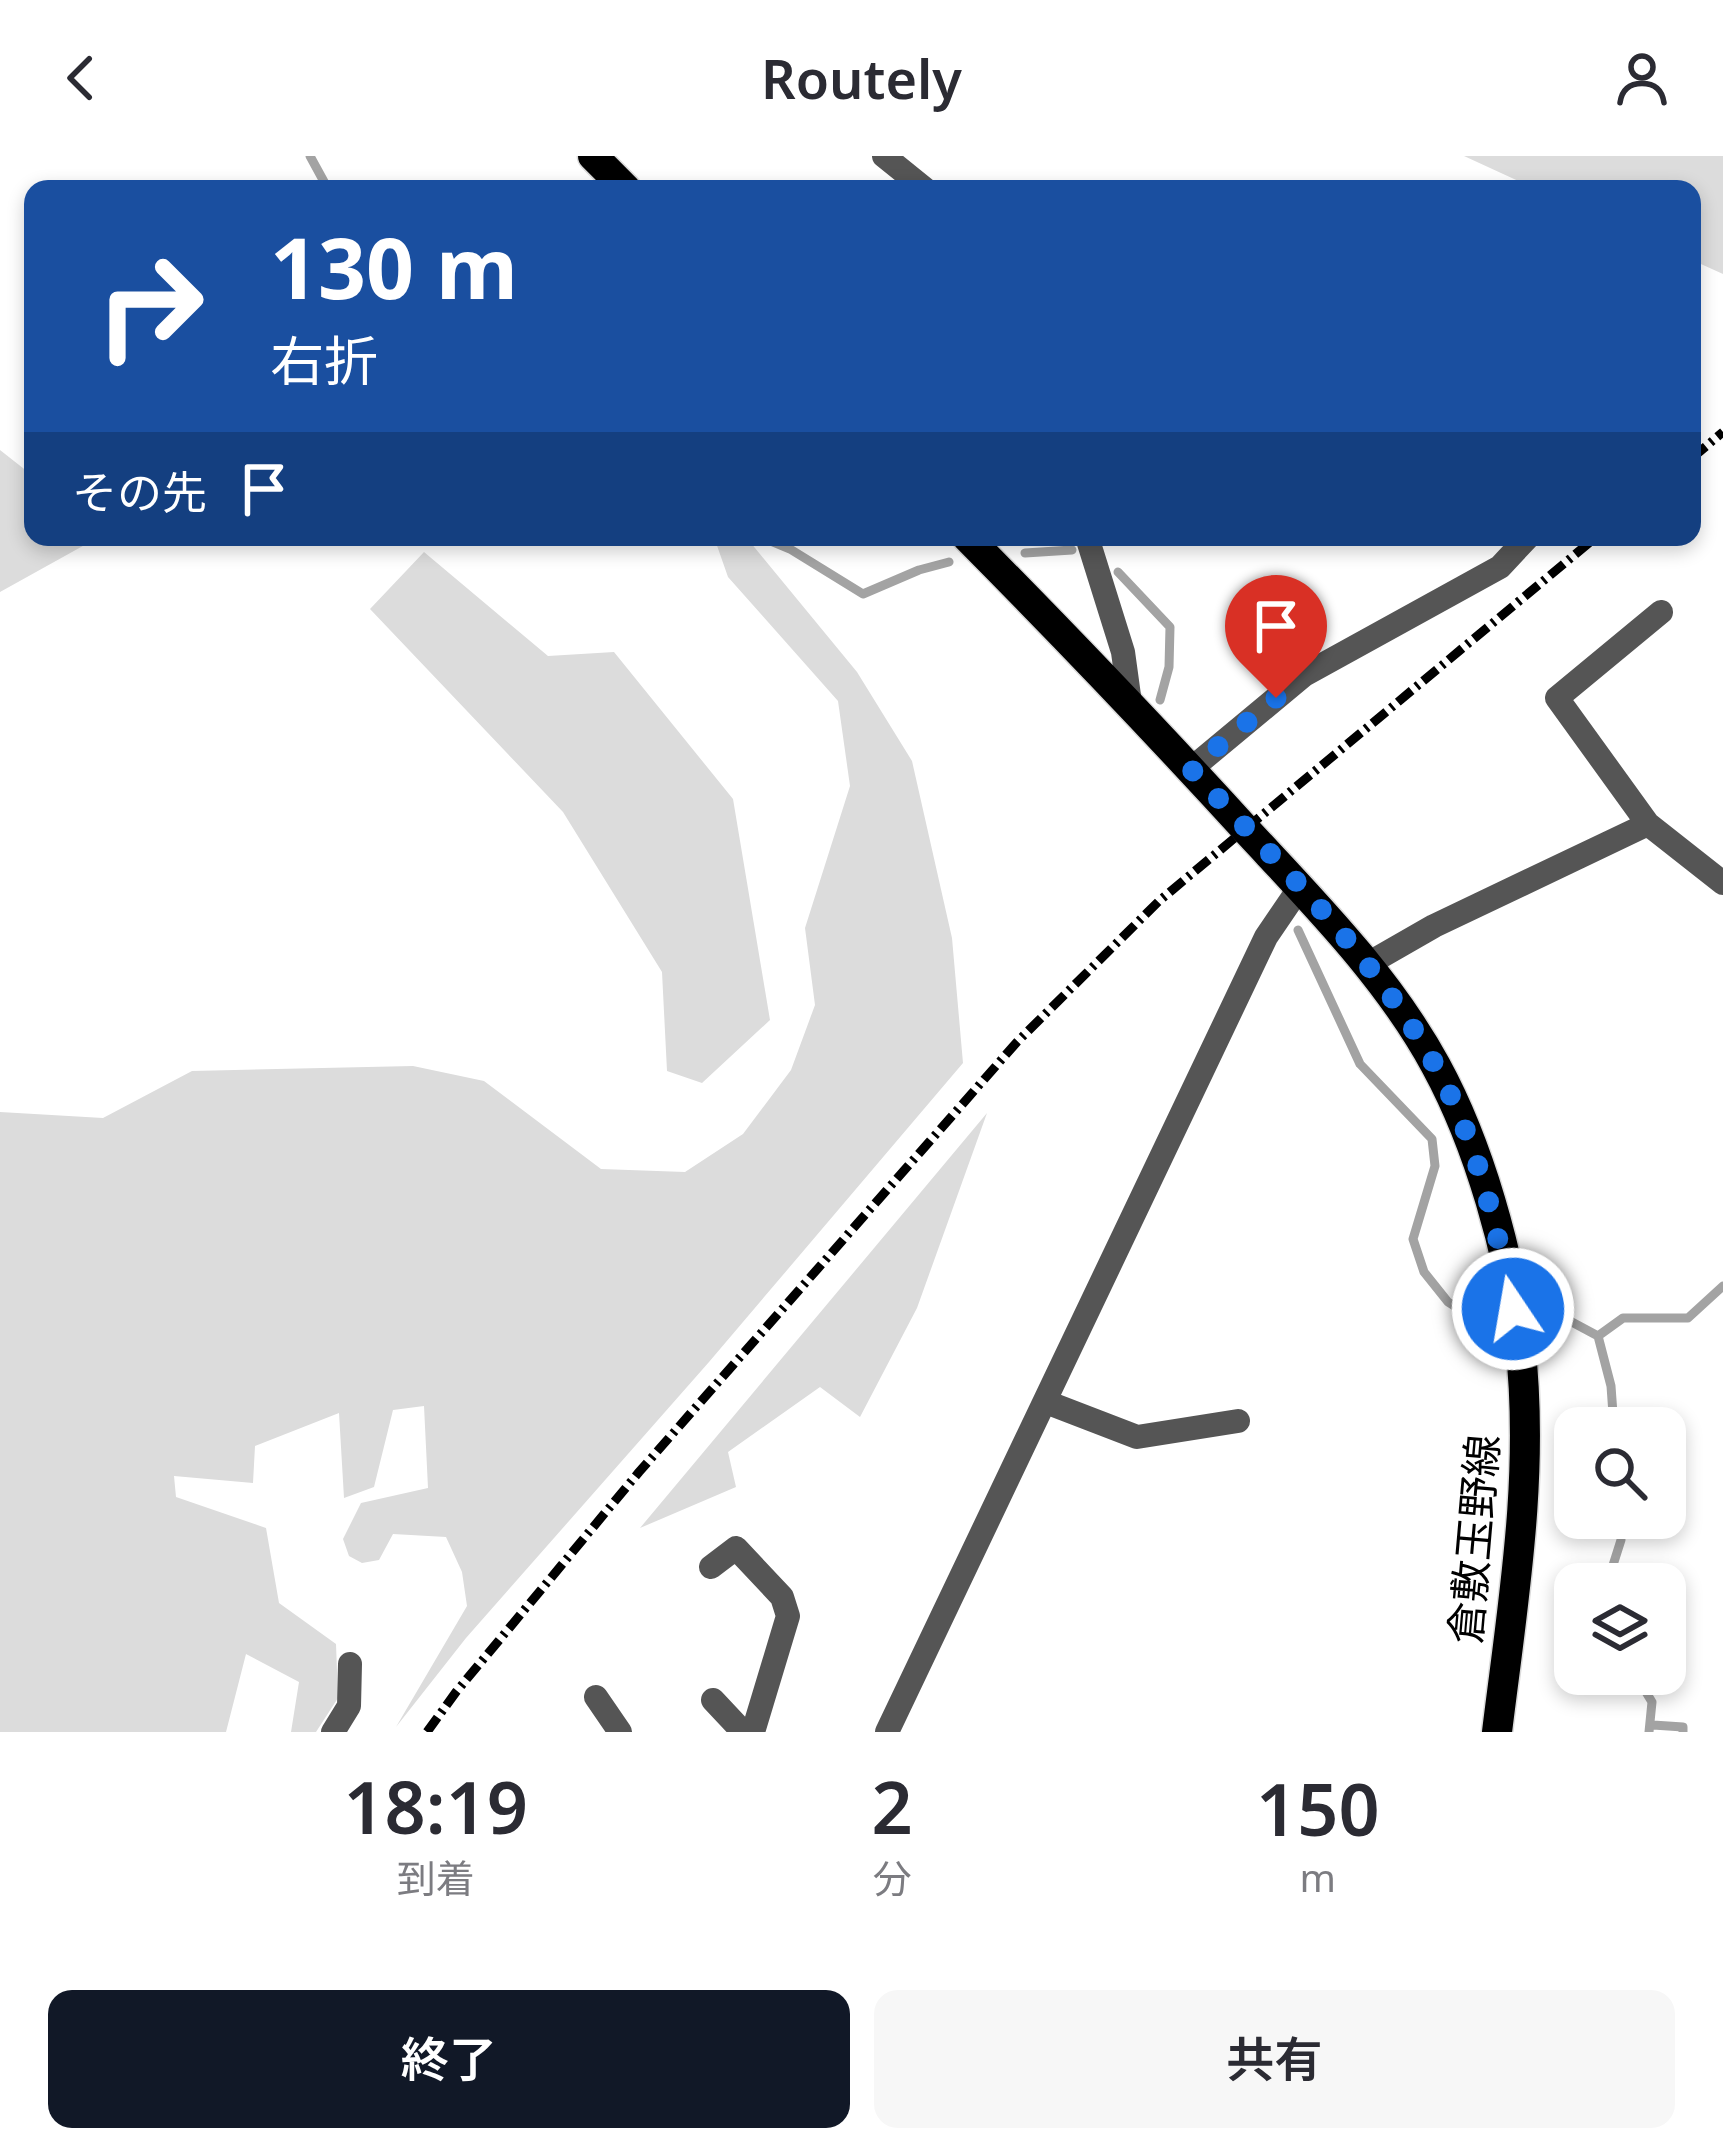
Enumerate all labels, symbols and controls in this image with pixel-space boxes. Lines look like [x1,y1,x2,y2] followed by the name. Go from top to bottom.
[761,41,962,115] text: Routely
[48,45,114,111] icon: back
[1609,45,1675,111] icon: person
[270,209,518,324] text: 130 m
[72,228,228,384] icon: right
[270,323,378,397] text: 右折
[231,456,297,522] icon: arrive
[72,461,207,522] text: その先
[1225,575,1327,698] pin
[1243,593,1309,659] icon: arrive
[1450,1246,1576,1372] position arrow
[1554,1407,1686,1695] map controls
[1554,1407,1686,1539] button: search
[1435,1432,1511,1646] street label: 倉敷玉野線
[1554,1563,1686,1695] button: layers
[343,1757,528,1855] text: 18:19
[871,1757,913,1855] text: 2
[1256,1759,1380,1857] text: 150
[1300,1850,1336,1903] text: m
[397,1851,475,1904] text: 到着
[873,1851,912,1904] text: 分
[48,1990,850,2128] button: 終了
[874,1990,1675,2128] button: 共有

